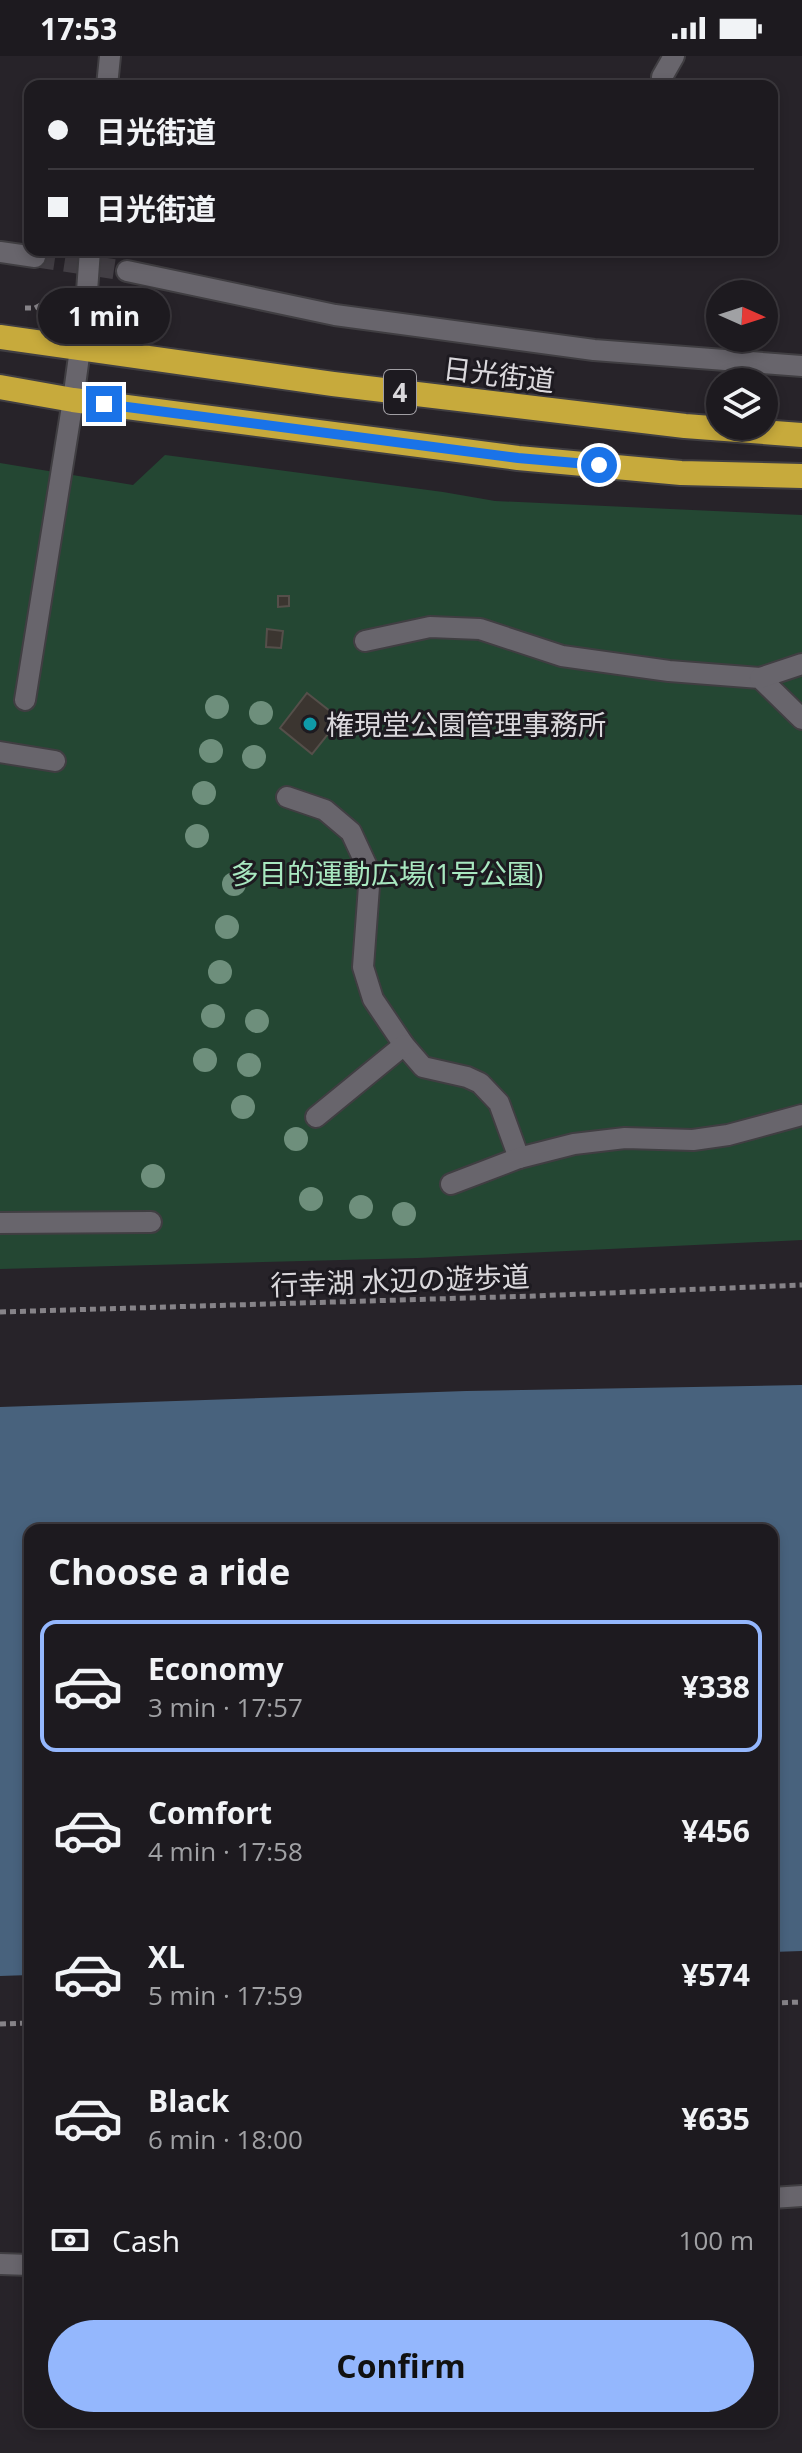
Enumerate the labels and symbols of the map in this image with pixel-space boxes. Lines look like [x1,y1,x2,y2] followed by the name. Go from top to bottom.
[706,280,778,352] north arrow
[38,288,170,344] callout: 1 min
[441,348,557,400] street label: 日光街道
[384,370,416,414] road number: 4
[86,386,122,422] route end
[581,447,617,483] route start
[326,705,606,743] place label: 権現堂公園管理事務所
[301,715,319,733] marker: 権現堂公園管理事務所
[231,854,543,892] park label: 多目的運動広場(1号公園)
[270,1256,530,1304] street label: 行幸湖 水辺の遊歩道

